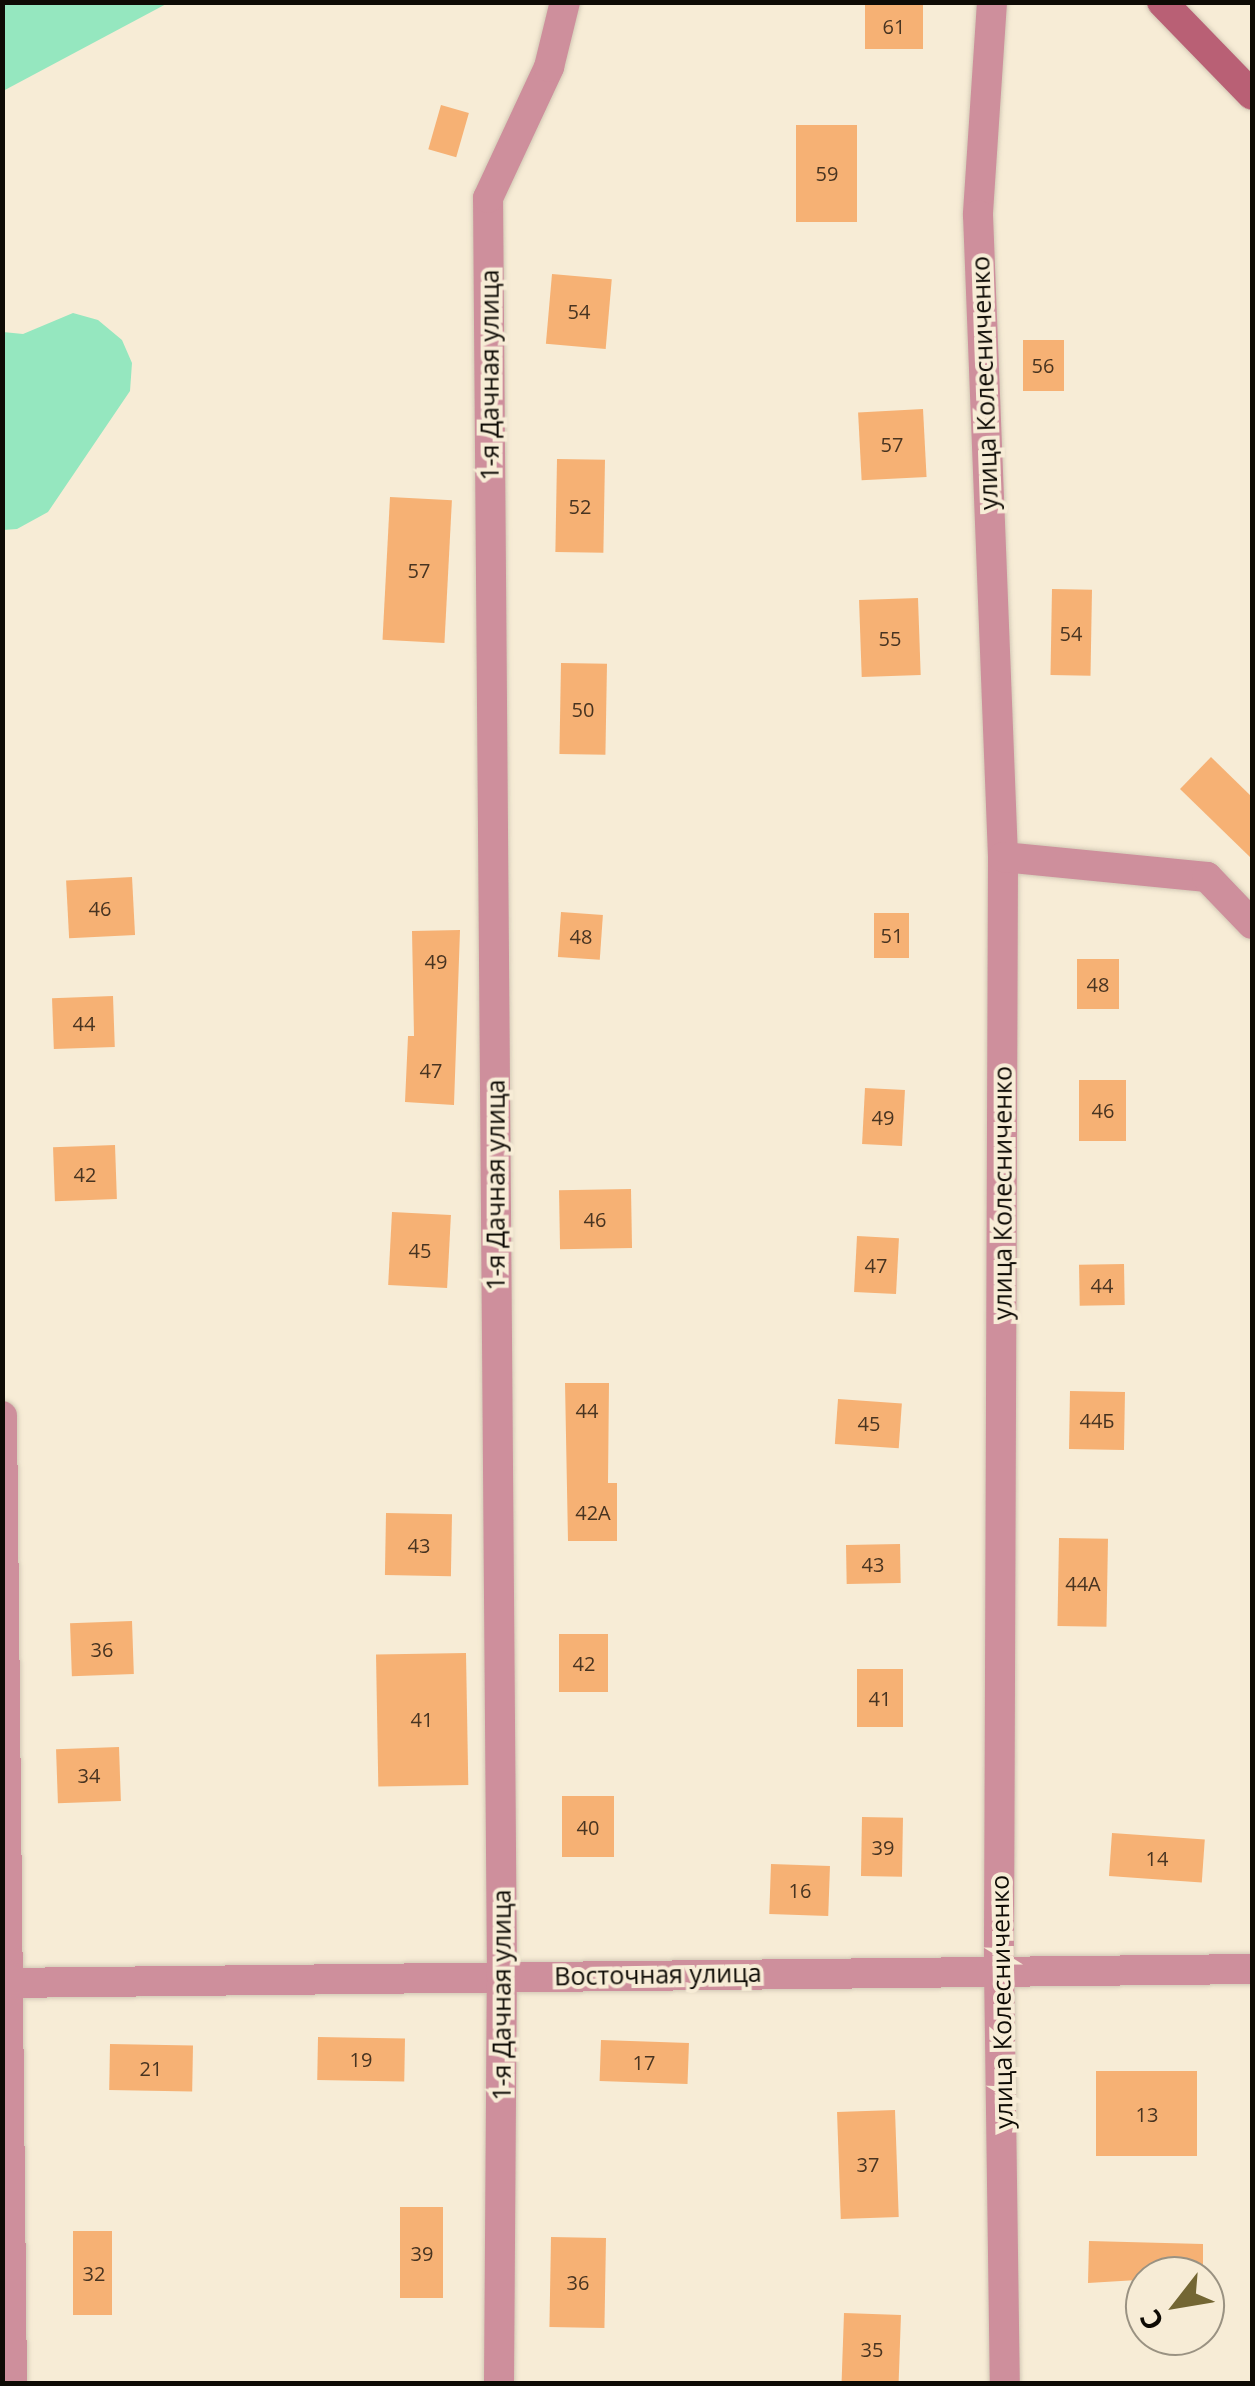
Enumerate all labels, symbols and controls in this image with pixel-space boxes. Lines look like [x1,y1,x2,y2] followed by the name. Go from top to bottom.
[883,14,905,38] house number: 61
[816,161,838,185] house number: 59
[965,256,1003,510] street label: улица Колесниченко
[474,269,504,481] street label: 1-я Дачная улица
[568,299,590,323] house number: 54
[1032,353,1054,377] house number: 56
[881,432,903,456] house number: 57
[569,494,591,518] house number: 52
[408,558,430,582] house number: 57
[1060,621,1082,645] house number: 54
[879,626,901,650] house number: 55
[572,697,594,721] house number: 50
[89,896,111,920] house number: 46
[881,923,903,947] house number: 51
[570,924,592,948] house number: 48
[425,949,447,973] house number: 49
[1087,972,1109,996] house number: 48
[73,1011,95,1035] house number: 44
[420,1058,442,1082] house number: 47
[987,1066,1017,1320] street label: улица Колесниченко
[480,1079,510,1291] street label: 1-я Дачная улица
[1092,1098,1114,1122] house number: 46
[872,1105,894,1129] house number: 49
[74,1162,96,1186] house number: 42
[584,1207,606,1231] house number: 46
[409,1238,431,1262] house number: 45
[865,1253,887,1277] house number: 47
[1091,1273,1113,1297] house number: 44
[576,1398,598,1422] house number: 44
[1079,1408,1115,1432] house number: 44Б
[858,1411,880,1435] house number: 45
[575,1500,611,1524] house number: 42А
[408,1533,430,1557] house number: 43
[862,1552,884,1576] house number: 43
[1065,1571,1101,1595] house number: 44А
[91,1637,113,1661] house number: 36
[573,1651,595,1675] house number: 42
[869,1686,891,1710] house number: 41
[411,1707,433,1731] house number: 41
[78,1763,100,1787] house number: 34
[577,1815,599,1839] house number: 40
[872,1835,894,1859] house number: 39
[1146,1846,1168,1870] house number: 14
[984,1875,1018,2129] street label: улица Колесниченко
[789,1878,811,1902] house number: 16
[486,1889,516,2101] street label: 1-я Дачная улица
[554,1957,762,1991] street label: Восточная улица
[350,2047,372,2071] house number: 19
[633,2050,655,2074] house number: 17
[140,2056,162,2080] house number: 21
[1136,2102,1158,2126] house number: 13
[857,2152,879,2176] house number: 37
[411,2241,433,2265] house number: 39
[1125,2256,1225,2356] north arrow
[83,2261,105,2285] house number: 32
[567,2270,589,2294] house number: 36
[1130,2303,1172,2338] text: С
[861,2337,883,2361] house number: 35

